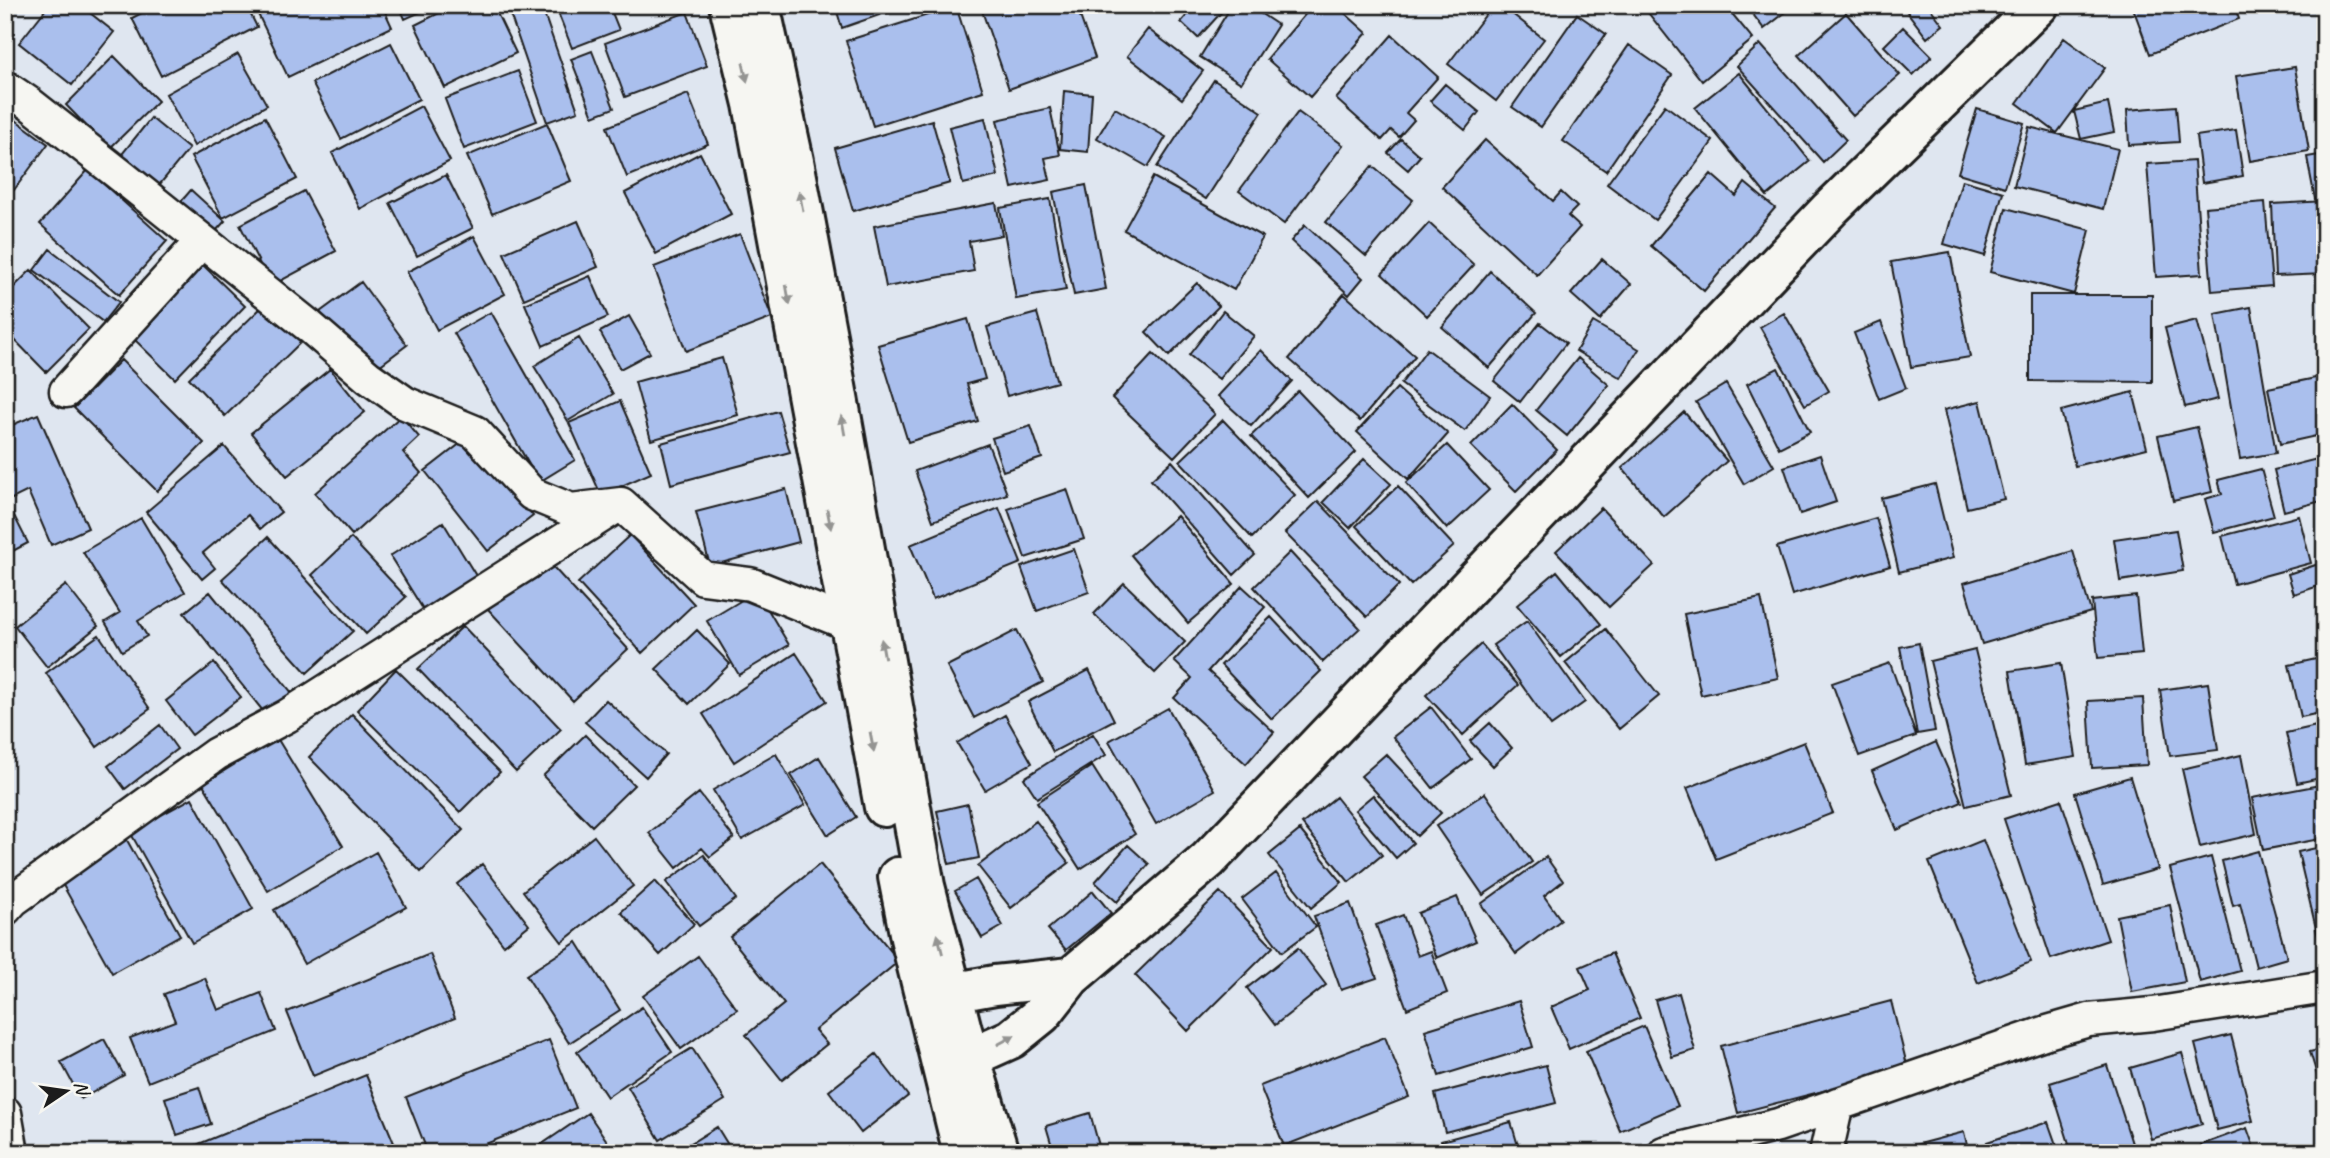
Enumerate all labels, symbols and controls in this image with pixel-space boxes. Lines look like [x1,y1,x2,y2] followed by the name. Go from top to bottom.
[740,61,751,83] one-way arrow
[796,190,807,212] one-way arrow
[783,284,794,306] one-way arrow
[838,414,849,436] one-way arrow
[824,508,835,530] one-way arrow
[877,638,888,660] one-way arrow
[867,731,878,753] one-way arrow
[934,933,945,955] one-way arrow
[996,1035,1016,1046] one-way arrow
[32,1056,102,1126] north arrow
[69,1079,95,1099] text: N

